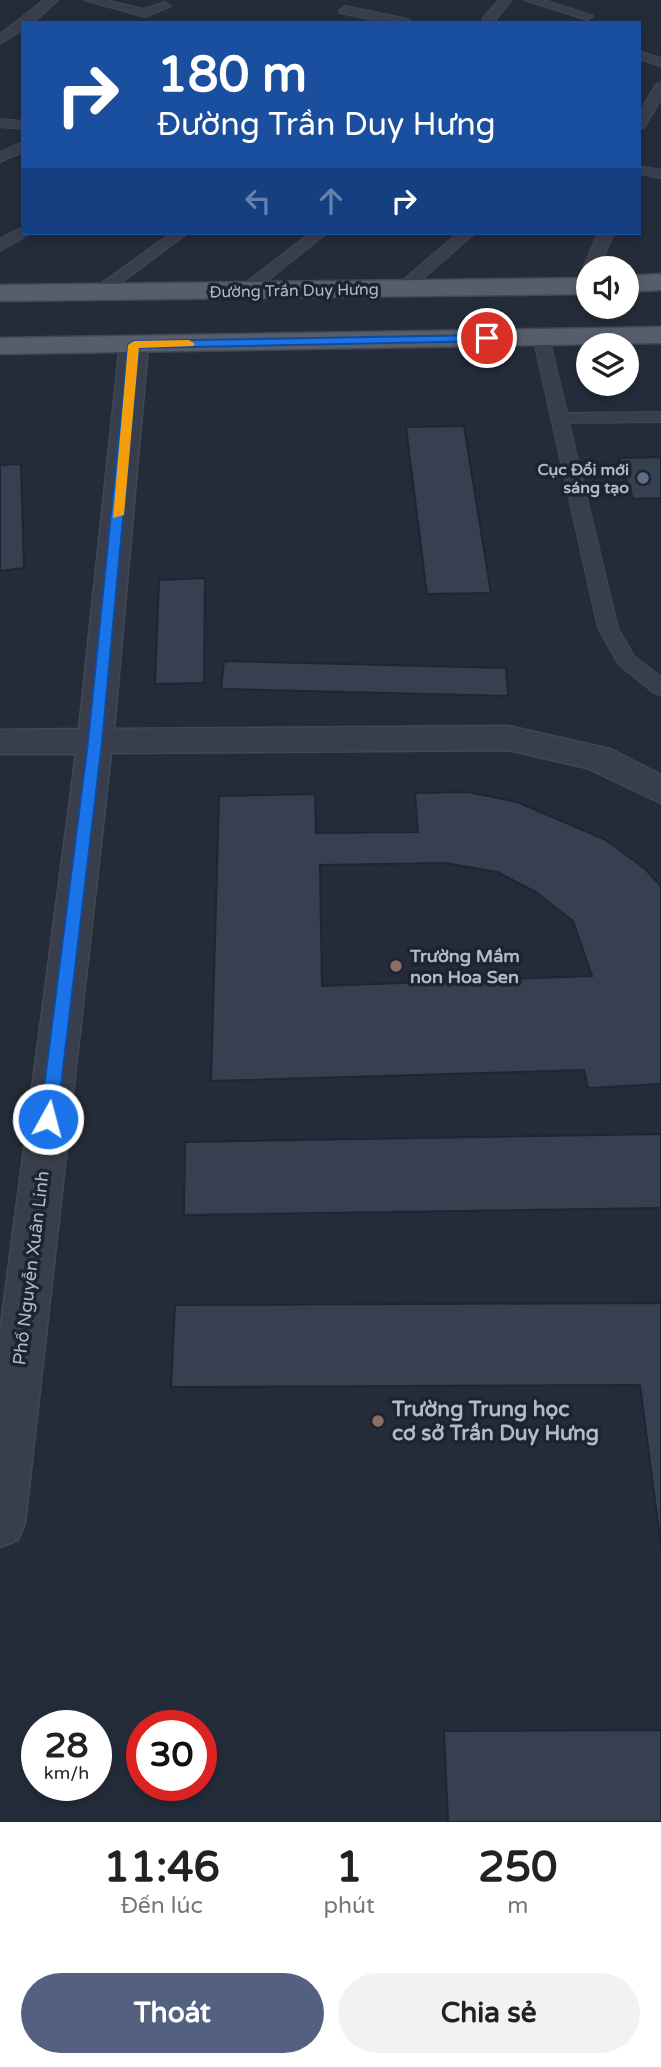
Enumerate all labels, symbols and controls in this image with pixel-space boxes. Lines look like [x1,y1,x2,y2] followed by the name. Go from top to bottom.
[157,46,307,105] text: 180 m
[42,49,133,140] icon: right
[157,106,496,144] text: Đường Trần Duy Hưng
[239,182,277,220] icon: left
[312,182,350,220] icon: ahead
[385,182,423,220] icon: right
[576,256,639,396] map controls
[576,256,639,319] button: sound
[209,280,379,302] street label: Đường Trần Duy Hưng
[457,308,517,368] pin
[468,319,506,357] icon: arrive
[576,333,639,396] button: layers
[538,460,629,498] place label: Cục Đổi mới sáng tạo
[635,470,651,486] marker: Cục Đổi mới sáng tạo
[409,945,520,988] place label: Trường Mầm non Hoa Sen
[388,958,404,974] marker: Trường Mầm non Hoa Sen
[11,1082,85,1156] position arrow
[8,1170,54,1366] street label: Phố Nguyễn Xuân Linh
[391,1397,599,1446] place label: Trường Trung học cơ sở Trần Duy Hưng
[370,1413,386,1429] marker: Trường Trung học cơ sở Trần Duy Hưng
[126,1710,217,1801] speed limit sign: 30
[45,1725,88,1767] text: 28
[44,1762,89,1784] text: km/h
[104,1842,220,1893] text: 11:46
[336,1842,362,1893] text: 1
[478,1842,557,1893] text: 250
[121,1892,203,1920] text: Đến lúc
[324,1892,375,1920] text: phút
[507,1892,528,1920] text: m
[21,1973,324,2053] button: Thoát
[338,1973,640,2053] button: Chia sẻ

